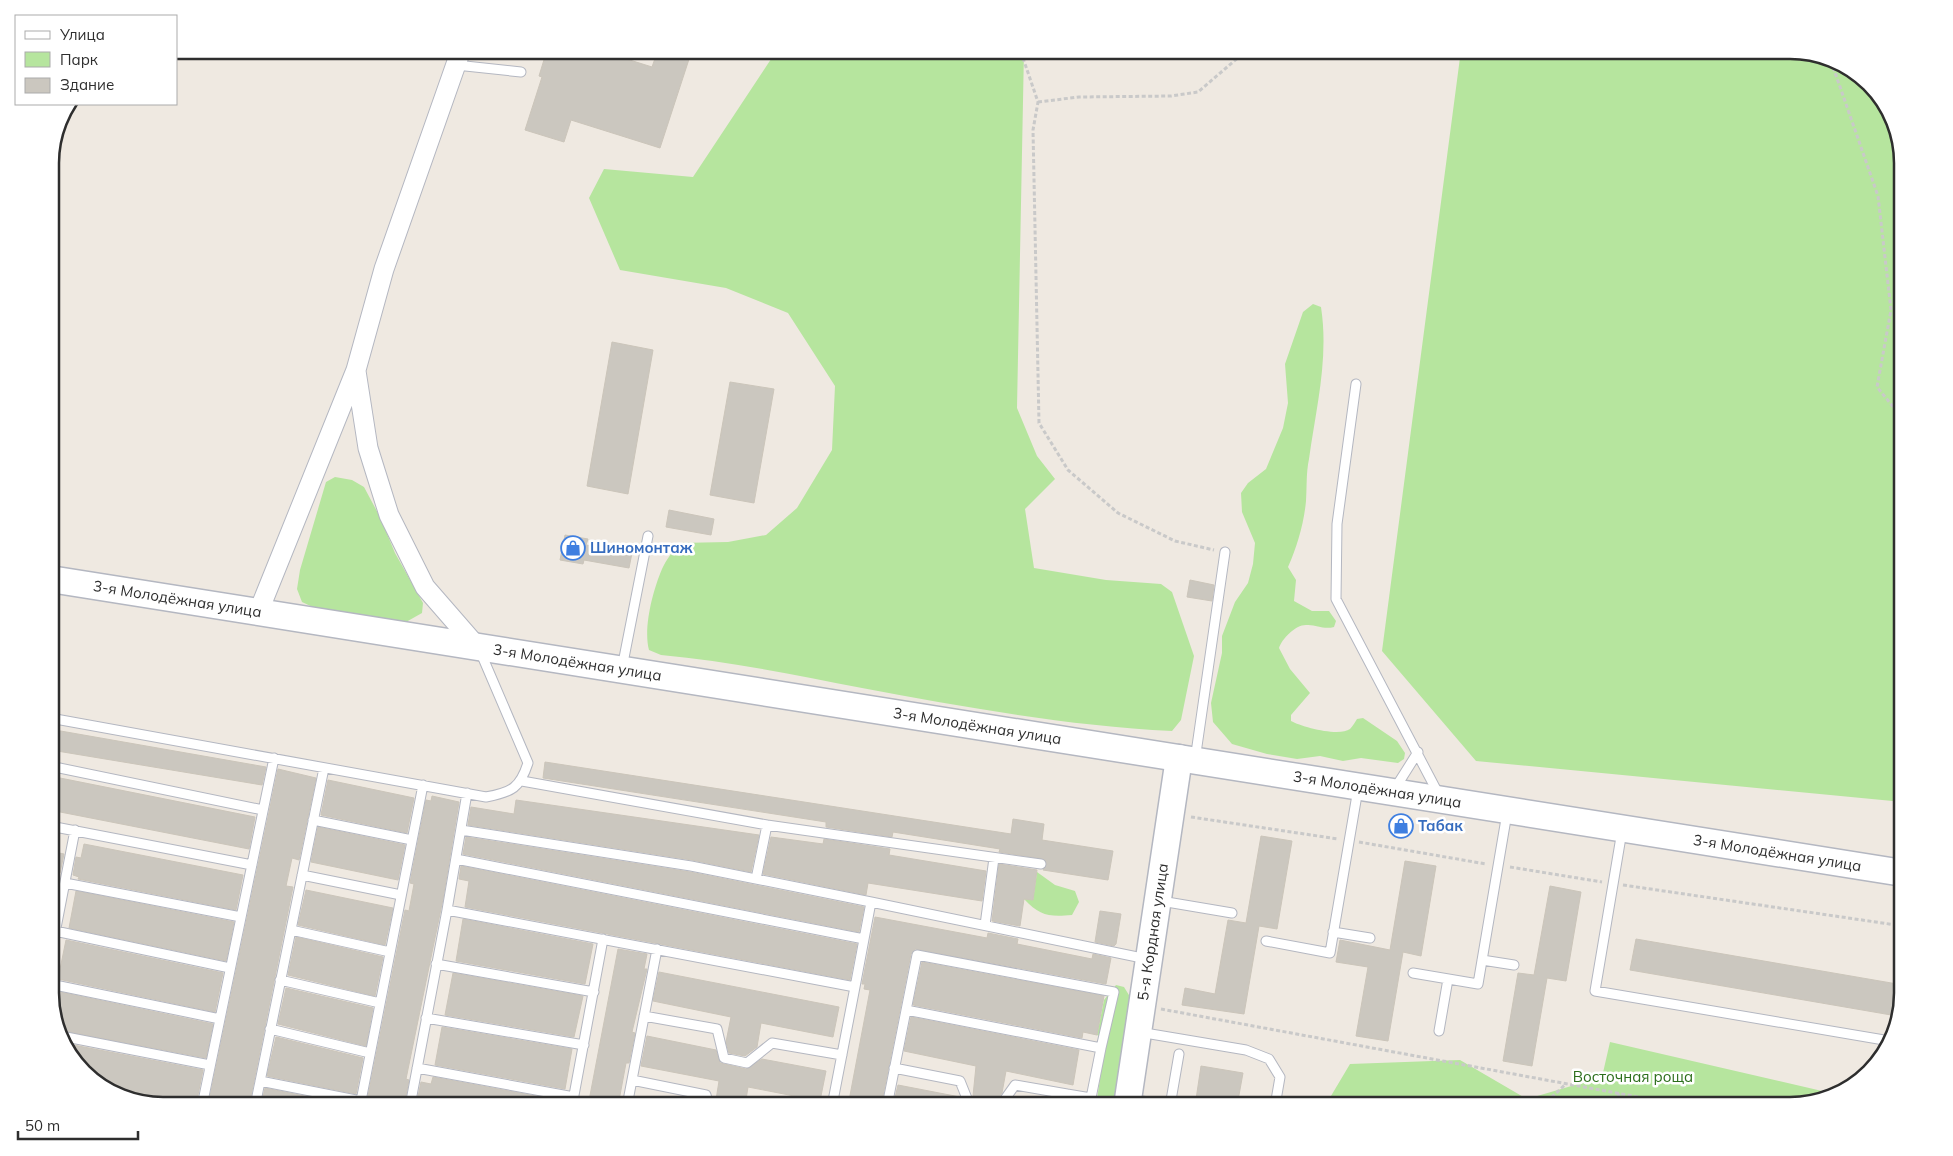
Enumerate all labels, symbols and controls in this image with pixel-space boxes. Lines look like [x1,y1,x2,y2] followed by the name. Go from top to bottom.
[15,15,178,105] legend
[59,25,105,44] text: Улица
[60,50,99,69] text: Парк
[60,75,114,94] text: Здание
[560,535,586,561] shop icon: Шиномонтаж
[590,538,693,557] place label: Шиномонтаж
[92,576,263,621] street label: 3-я Молодёжная улица
[492,639,663,685] street label: 3-я Молодёжная улица
[892,703,1063,748] street label: 3-я Молодёжная улица
[1292,766,1463,812] street label: 3-я Молодёжная улица
[1388,813,1414,839] shop icon: Табак
[1418,816,1463,835] place label: Табак
[1692,830,1863,875] street label: 3-я Молодёжная улица
[1133,862,1172,1002] street label: 5-я Кордная улица
[1573,1067,1693,1086] park label: Восточная роща
[18,1108,138,1140] scale bar
[25,1116,60,1135] text: 50 m

